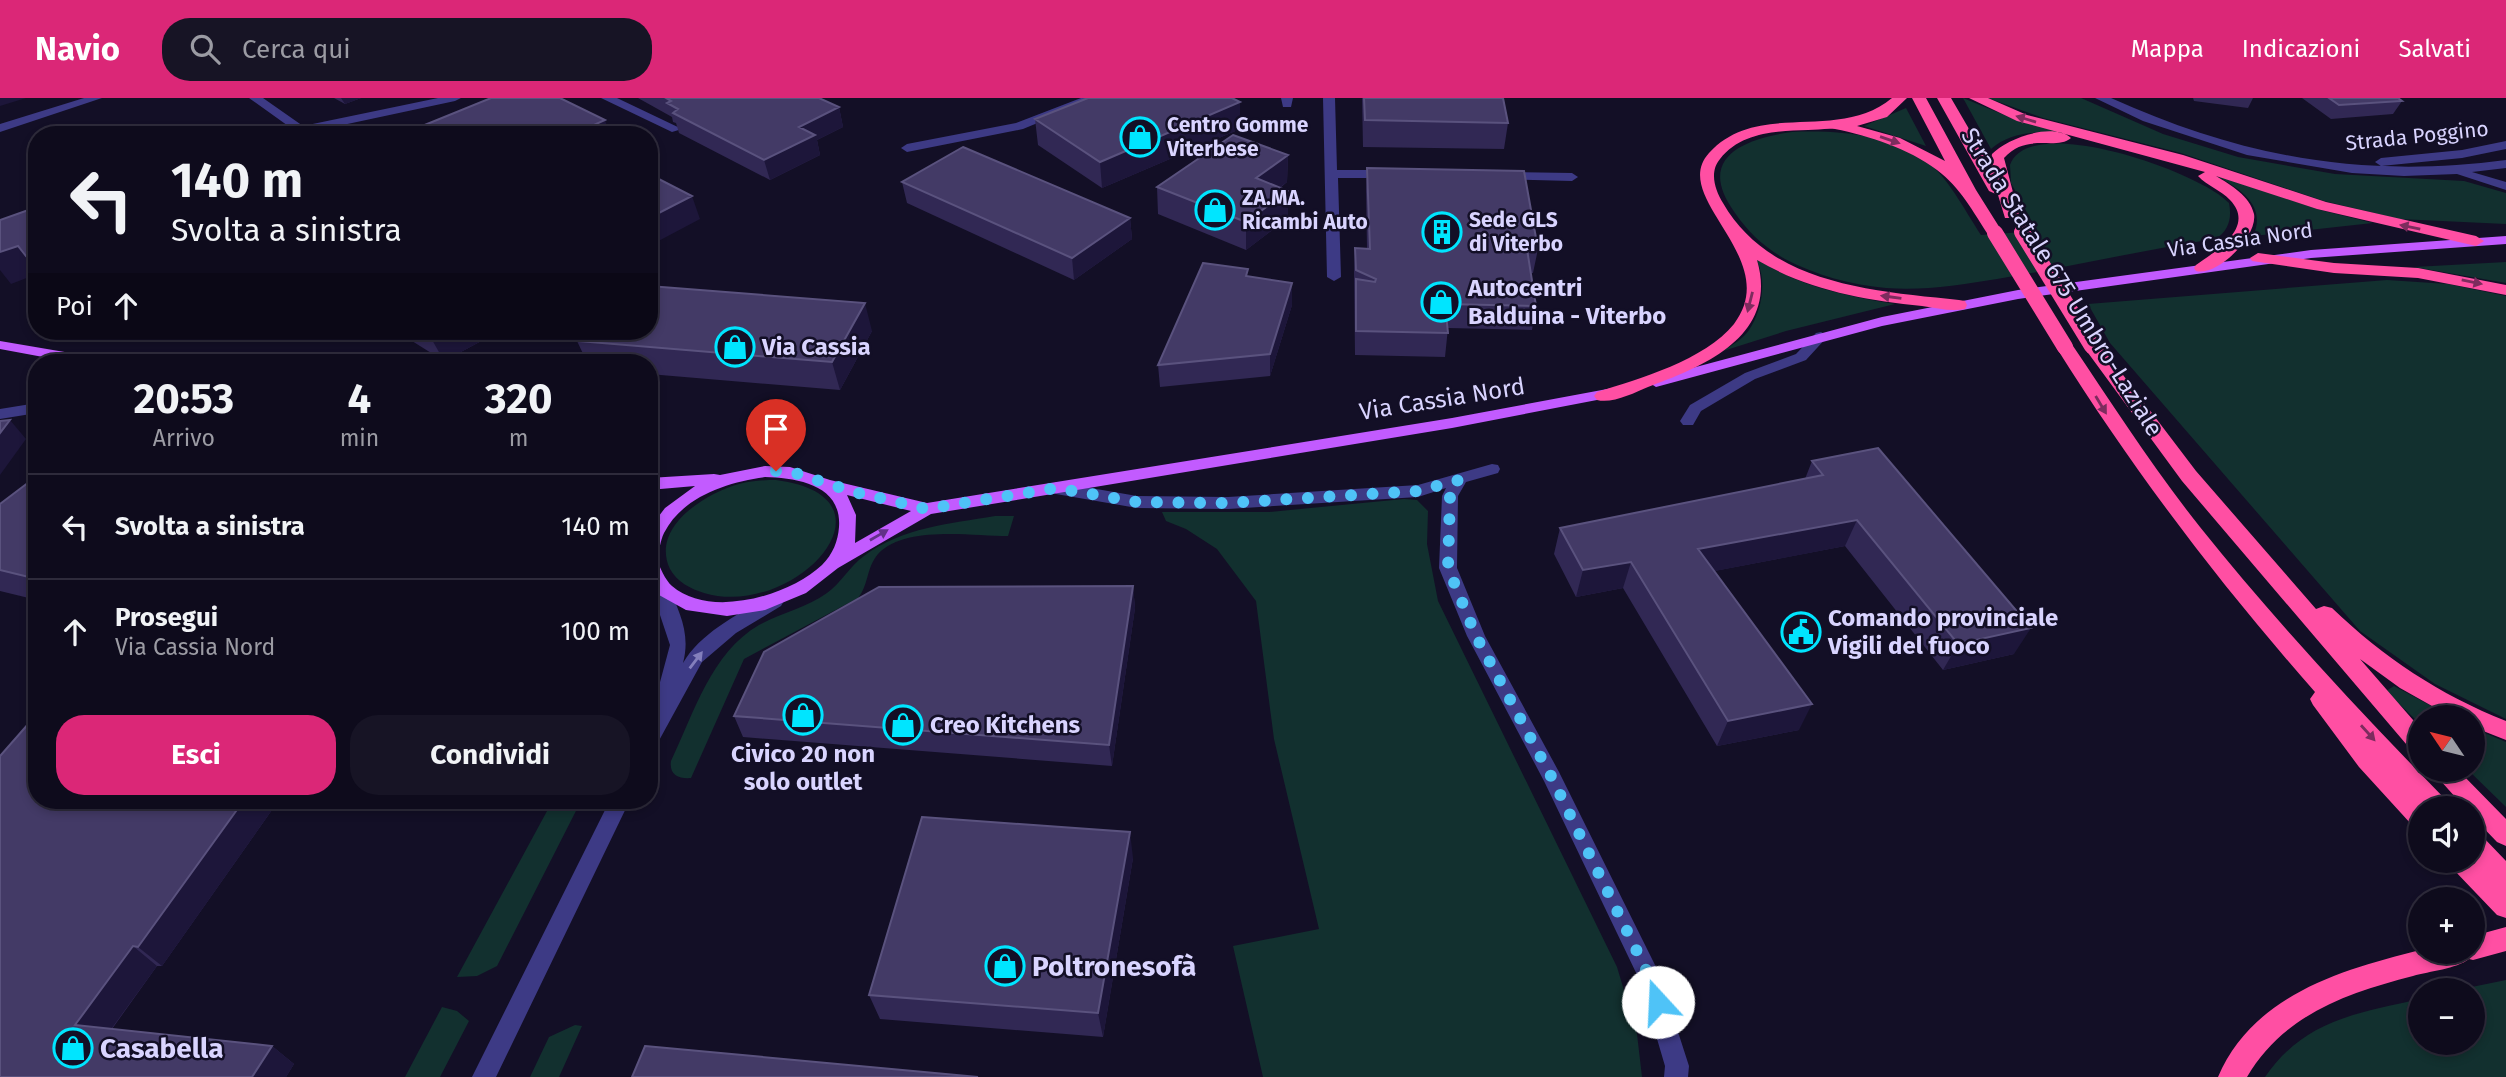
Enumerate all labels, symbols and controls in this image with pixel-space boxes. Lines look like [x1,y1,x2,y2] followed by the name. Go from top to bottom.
[162,18,652,81] search box
[35,29,120,69] text: Navio
[186,30,224,68] icon: search
[242,34,351,65] text: Cerca qui
[2131,35,2204,63] text: Mappa
[2242,35,2360,63] text: Indicazioni
[2398,35,2471,63] text: Salvati
[1166,112,1309,162] place label: Centro Gomme Viterbese
[2015,113,2036,123] one-way arrow
[1119,116,1161,158] shop icon: Centro Gomme Viterbese
[2344,116,2490,156] street label: Strada Poggino
[1955,123,2169,441] street label: Strada Statale 675 Umbro-Laziale
[1880,135,1901,146] one-way arrow
[171,151,303,210] text: 140 m
[56,154,147,245] icon: left
[1242,185,1368,235] place label: ZA.MA. Ricambi Auto
[1194,189,1236,231] shop icon: ZA.MA. Ricambi Auto
[1469,207,1563,257] place label: Sede GLS di Viterbo
[171,211,402,249] text: Svolta a sinistra
[1421,211,1463,253] building icon: Sede GLS di Viterbo
[2166,217,2314,263] street label: Via Cassia Nord
[2399,221,2421,232] one-way arrow
[1467,274,1666,330] place label: Autocentri Balduina - Viterbo
[2461,277,2483,288] one-way arrow
[1420,281,1462,323] shop icon: Autocentri Balduina - Viterbo
[107,287,145,325] icon: ahead
[56,291,93,322] text: Poi
[1744,292,1755,314] one-way arrow
[1880,292,1902,303] one-way arrow
[714,326,756,368] shop icon: Via Cassia
[761,333,871,361] place label: Via Cassia
[1357,372,1527,426] street label: Via Cassia Nord
[133,374,234,424] text: 20:53
[348,374,371,424] text: 4
[485,374,553,424] text: 320
[2094,396,2107,415] one-way arrow
[746,399,806,471] pin
[757,410,795,448] icon: arrive
[153,424,215,452] text: Arrivo
[340,424,379,452] text: min
[509,424,529,452] text: m
[56,508,94,546] icon: left
[115,511,305,542] text: Svolta a sinistra
[561,511,630,542] text: 140 m
[869,529,888,541] one-way arrow
[115,602,218,633] text: Prosegui
[1827,604,2058,660] place label: Comando provinciale Vigili del fuoco
[1780,611,1822,653] public building icon: Comando provinciale Vigili del fuoco
[56,613,94,651] icon: ahead
[561,616,630,647] text: 100 m
[115,633,275,661] text: Via Cassia Nord
[689,650,703,669] one-way arrow
[782,694,824,736] shop icon: Civico 20 non solo outlet
[882,704,924,746] shop icon: Creo Kitchens
[2408,705,2485,782] north arrow
[2408,705,2485,1055] map controls
[930,711,1081,739] place label: Creo Kitchens
[56,715,336,795] button: Esci
[350,715,630,795] button: Condividi
[2360,724,2376,742] one-way arrow
[731,740,875,796] place label: Civico 20 non solo outlet
[2408,796,2485,873] button: sound
[2408,887,2485,964] button: +
[984,945,1026,987] shop icon: Poltronesofà
[1032,950,1196,983] place label: Poltronesofà
[1621,965,1695,1039] position arrow
[2408,978,2485,1055] button: −
[52,1027,94,1069] shop icon: Casabella
[100,1032,223,1065] place label: Casabella

